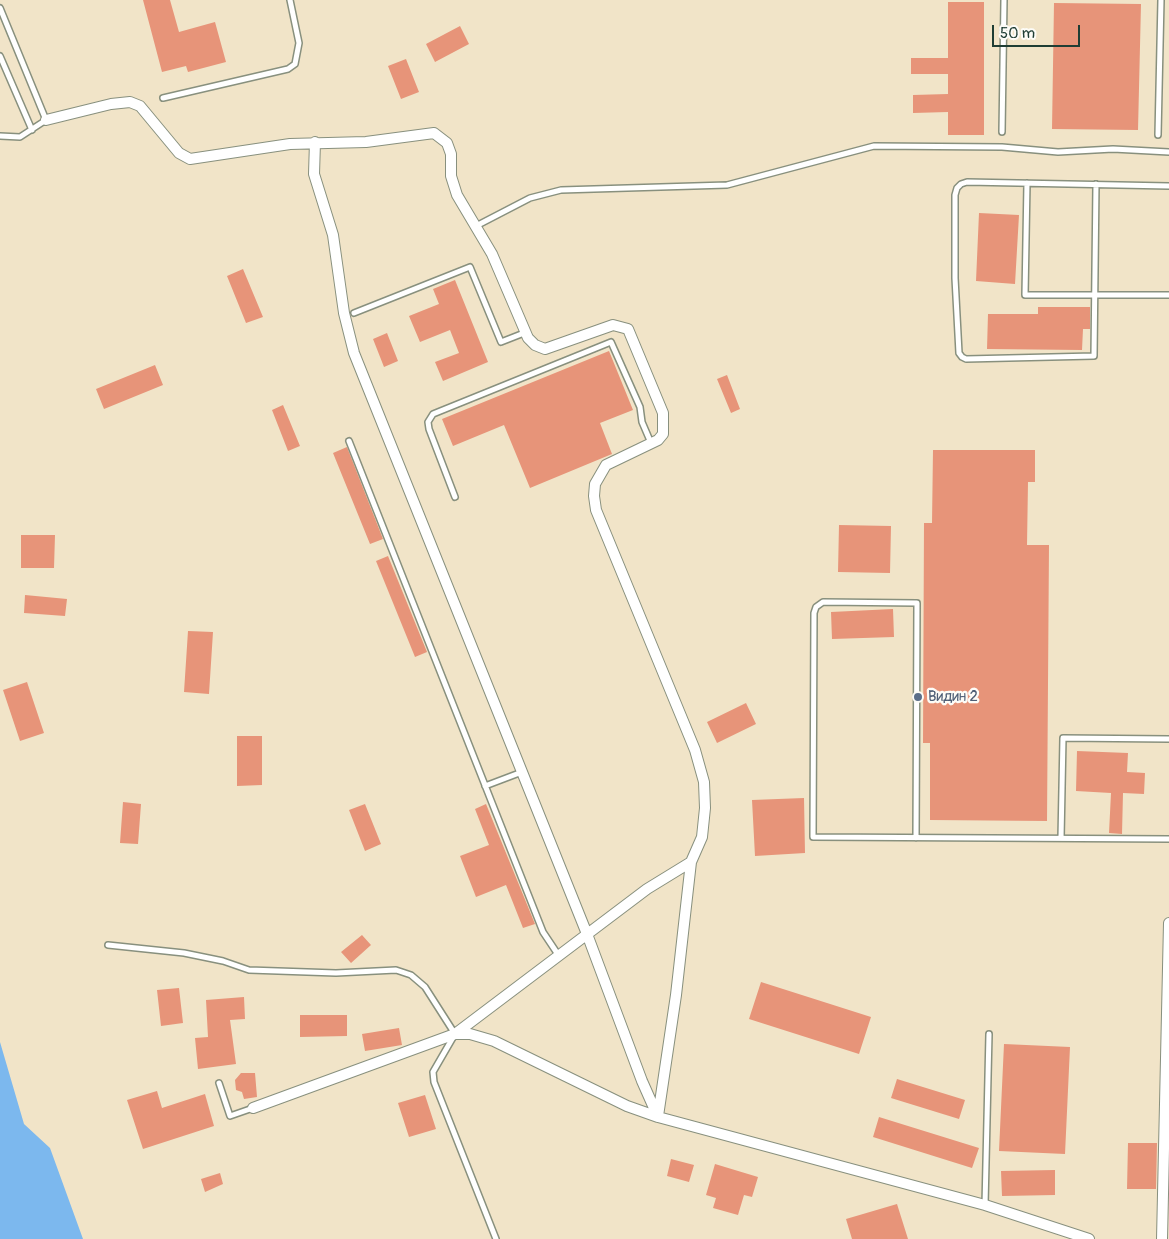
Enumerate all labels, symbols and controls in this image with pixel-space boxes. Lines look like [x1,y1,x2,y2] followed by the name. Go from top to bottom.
[994,15,1082,47] scale bar
[1000,24,1035,43] text: 50 m
[928,688,978,706] place label: Видин 2
[912,691,924,703] marker: Видин 2

